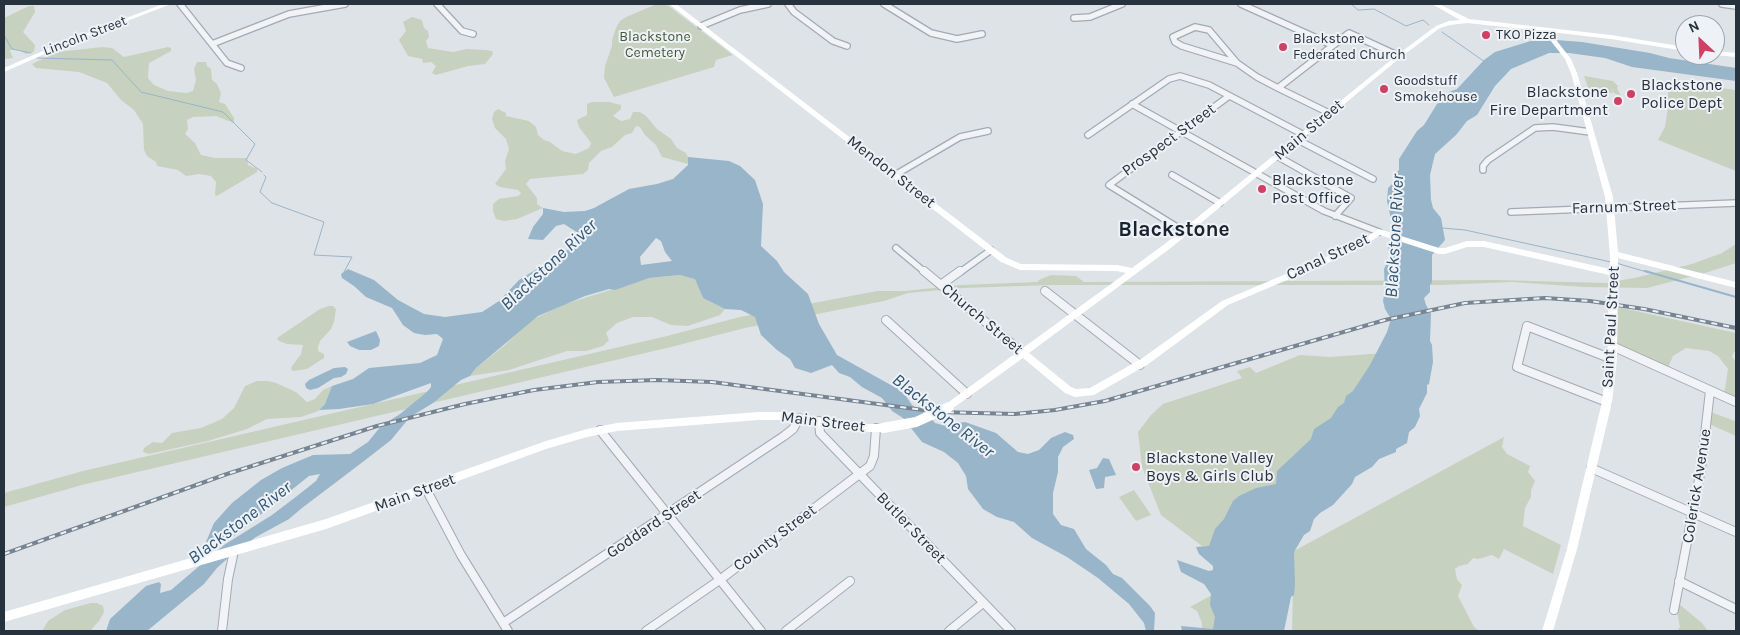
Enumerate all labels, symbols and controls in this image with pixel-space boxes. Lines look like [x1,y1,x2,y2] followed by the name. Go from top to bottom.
[41,12,129,60] street label: Lincoln Street
[1675,15,1725,65] north arrow
[1686,17,1702,37] text: N
[1496,27,1557,43] place label: TKO Pizza
[619,29,691,62] park label: Blackstone Cemetery
[1480,29,1492,41] marker: TKO Pizza
[1293,31,1406,64] place label: Blackstone Federated Church
[1277,41,1289,53] marker: Blackstone Federated Church
[1394,73,1477,105] place label: Goodstuff Smokehouse
[1641,75,1723,113] place label: Blackstone Police Dept
[1489,82,1608,120] place label: Blackstone Fire Department
[1378,83,1390,95] marker: Goodstuff Smokehouse
[1625,88,1637,100] marker: Blackstone Police Dept
[1270,95,1348,165] street label: Main Street
[1612,95,1624,107] marker: Blackstone Fire Department
[1118,100,1220,180] street label: Prospect Street
[843,131,939,213] street label: Mendon Street
[1272,170,1354,208] place label: Blackstone Post Office
[1381,174,1409,298] water label: Blackstone River
[1256,183,1268,195] marker: Blackstone Post Office
[1571,196,1677,218] street label: Farnum Street
[496,215,602,315] water label: Blackstone River
[1118,217,1230,243] district label: Blackstone
[1283,229,1373,285] street label: Canal Street
[1598,265,1624,389] street label: Saint Paul Street
[937,279,1027,359] street label: Church Street
[887,369,999,463] water label: Blackstone River
[780,407,866,437] street label: Main Street
[1678,427,1716,545] street label: Colerick Avenue
[1146,448,1274,486] place label: Blackstone Valley Boys & Girls Club
[1130,461,1142,473] marker: Blackstone Valley Boys & Girls Club
[372,470,458,516] street label: Main Street
[184,477,296,569] water label: Blackstone River
[603,485,705,563] street label: Goddard Street
[872,488,950,568] street label: Butler Street
[730,501,820,575] street label: County Street

